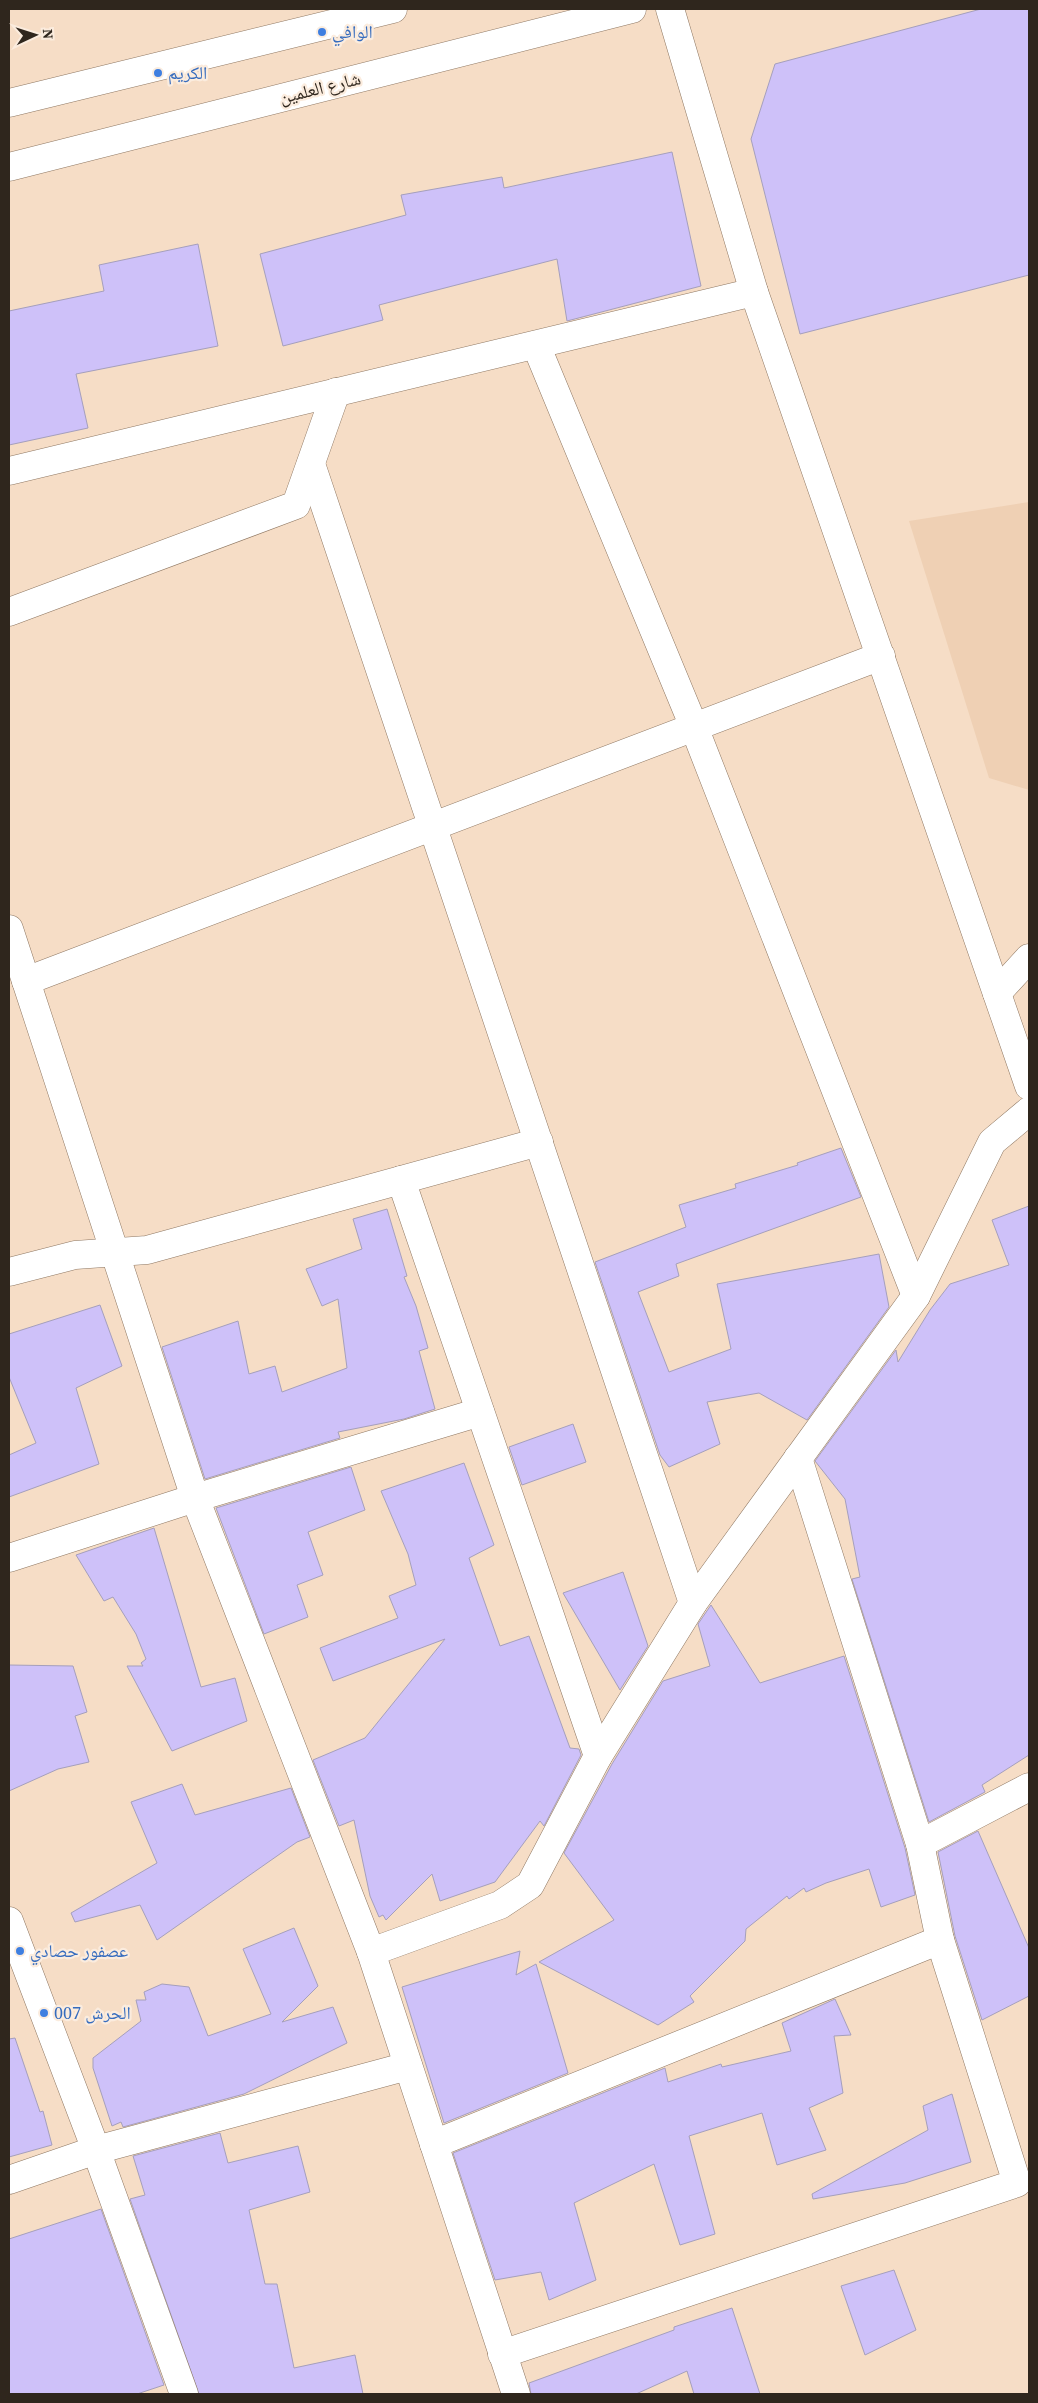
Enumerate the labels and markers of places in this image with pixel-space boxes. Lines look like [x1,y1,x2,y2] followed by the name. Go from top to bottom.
[332,19,373,47] place label: الوافي
[316,26,328,38] marker: الوافي
[168,60,207,85] place label: الكريم
[152,67,164,79] marker: الكريم
[30,1938,128,1966] place label: عصفور حصادي
[14,1945,26,1957] marker: عصفور حصادي
[54,2000,131,2025] place label: الحرش 007
[38,2007,50,2019] marker: الحرش 007

